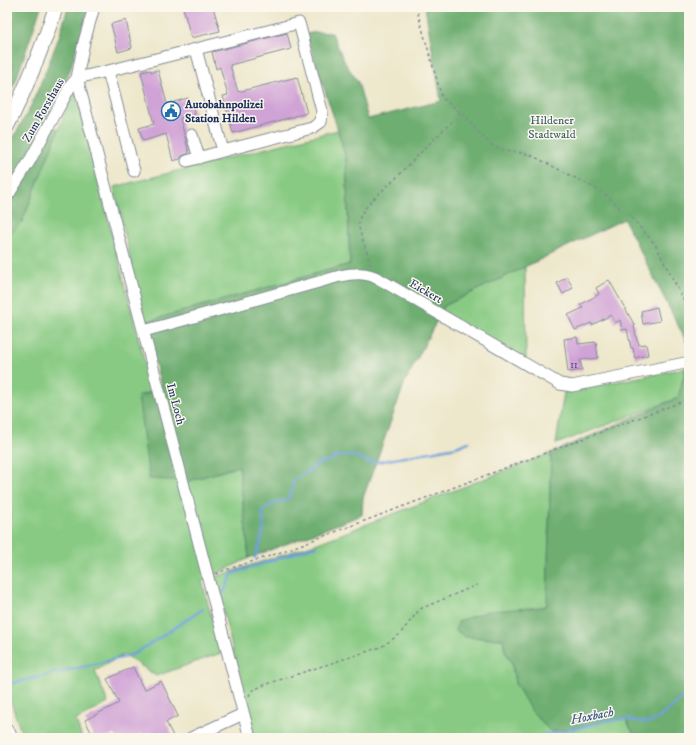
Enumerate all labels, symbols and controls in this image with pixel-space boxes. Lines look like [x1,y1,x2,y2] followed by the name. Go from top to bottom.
[19,76,68,145] street label: Zum Forsthaus
[184,97,263,126] place label: Autobahnpolizei Station Hilden
[160,100,182,122] public building icon: Autobahnpolizei Station Hilden
[528,113,576,142] park label: Hildener Stadtwald
[406,276,445,307] street label: Eickert
[570,359,578,371] house number: 11
[163,382,188,427] street label: Im Loch
[568,704,615,728] water label: Hoxbach

